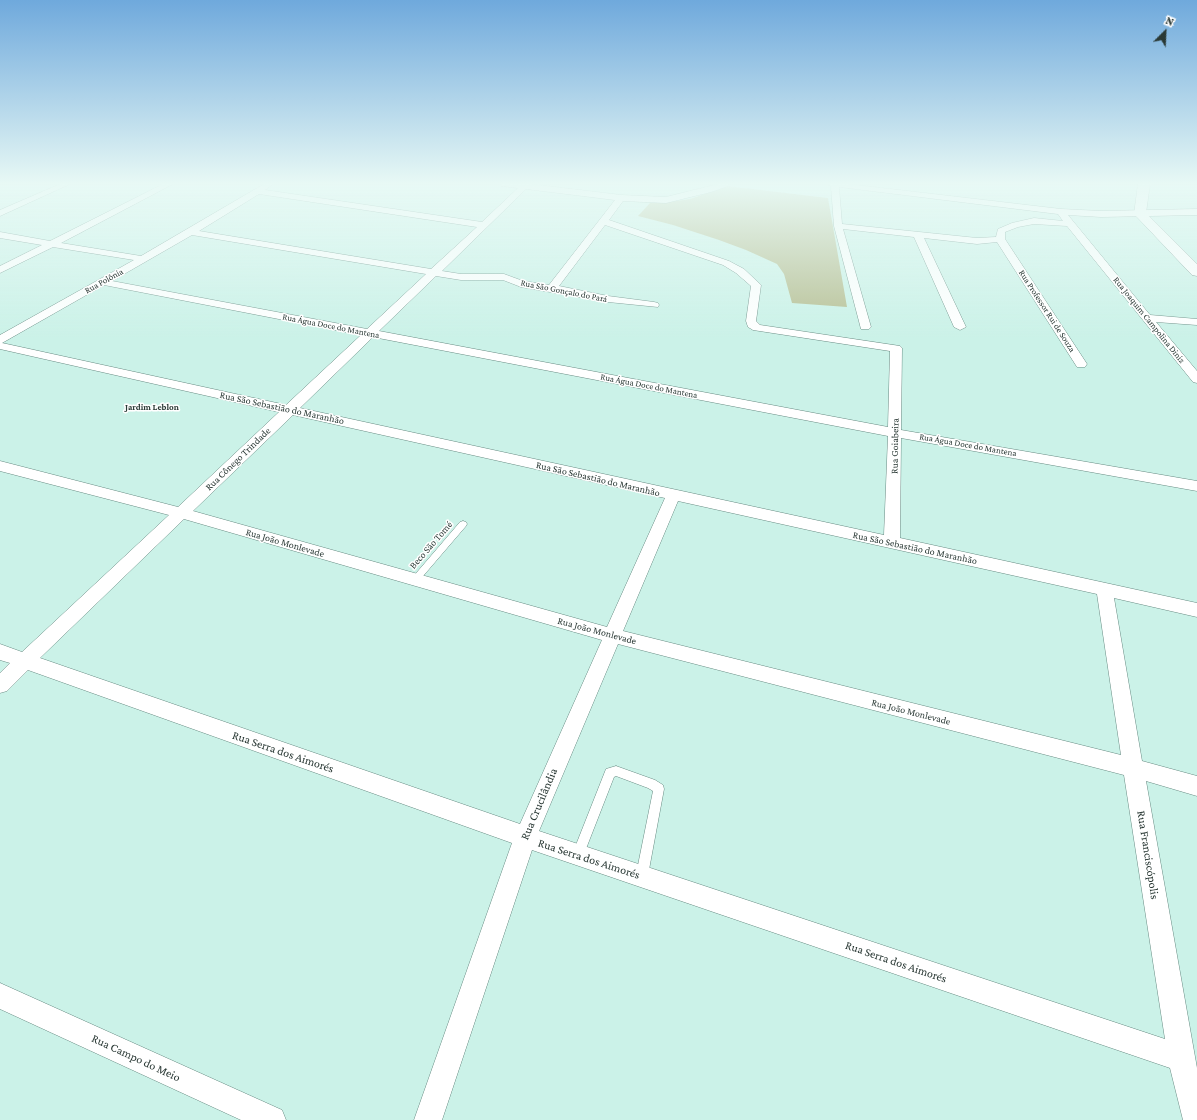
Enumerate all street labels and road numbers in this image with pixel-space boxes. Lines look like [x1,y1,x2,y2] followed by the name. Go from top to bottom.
[83,266,125,296] street label: Rua Polônia
[1016,268,1078,354] street label: Rua Professor Rui de Souza
[1111,275,1187,365] street label: Rua Joaquim Campolina Diniz
[520,277,608,305] street label: Rua São Gonçalo do Pará
[282,311,380,341] street label: Rua Água Doce do Mantena
[600,371,698,401] street label: Rua Água Doce do Mantena
[219,389,345,427] street label: Rua São Sebastião do Maranhão
[889,418,901,474] street label: Rua Goiabeira
[203,425,273,493] street label: Rua Cônego Trindade
[919,431,1017,459] street label: Rua Água Doce do Mantena
[535,459,661,499] street label: Rua São Sebastião do Maranhão
[407,519,455,571] street label: Beco São Tomé
[244,526,326,560] street label: Rua João Monlevade
[852,529,978,567] street label: Rua São Sebastião do Maranhão
[556,615,638,647] street label: Rua João Monlevade
[870,696,952,728] street label: Rua João Monlevade
[230,728,336,776] street label: Rua Serra dos Aimorés
[517,766,561,842] street label: Rua Crucilândia
[1134,810,1162,900] street label: Rua Franciscópolis
[536,836,642,882] street label: Rua Serra dos Aimorés
[843,938,949,986] street label: Rua Serra dos Aimorés
[89,1031,183,1085] street label: Rua Campo do Meio

